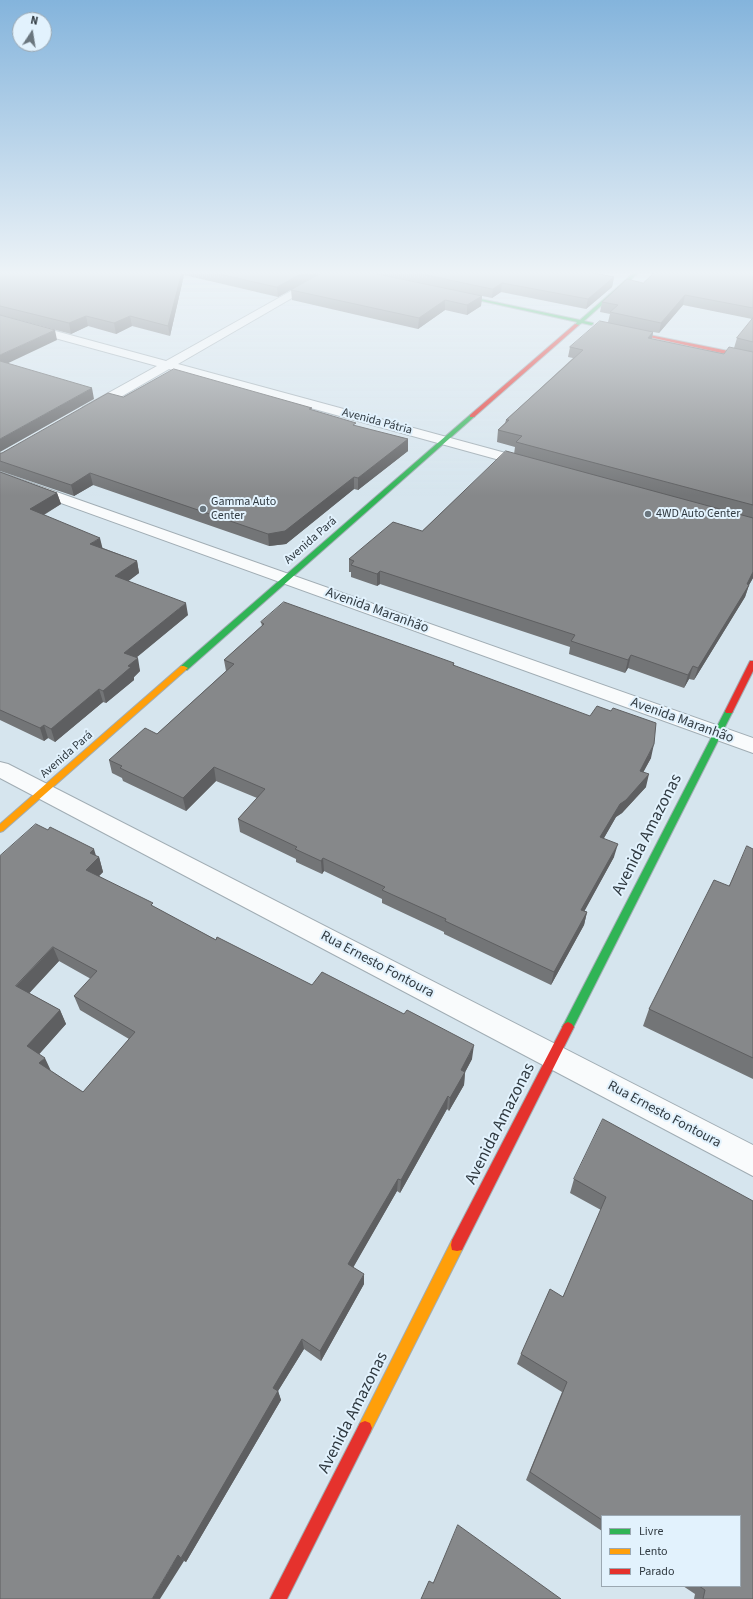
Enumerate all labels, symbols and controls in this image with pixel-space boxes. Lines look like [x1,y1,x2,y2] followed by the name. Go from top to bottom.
[12,12,52,52] north arrow
[29,13,40,29] text: N
[340,406,414,438] street label: Avenida Pátria
[211,495,276,523] place label: Gamma Auto Center
[198,504,208,514] marker: Gamma Auto Center
[656,507,740,521] place label: 4WD Auto Center
[643,509,653,519] marker: 4WD Auto Center
[282,514,340,568] street label: Avenida Pará
[323,585,431,637] street label: Avenida Maranhão
[628,695,736,747] street label: Avenida Maranhão
[38,728,96,782] street label: Avenida Pará
[609,771,687,899] street label: Avenida Amazonas
[317,928,437,1002] street label: Rua Ernesto Fontoura
[462,1060,540,1188] street label: Avenida Amazonas
[604,1078,724,1152] street label: Rua Ernesto Fontoura
[315,1349,393,1477] street label: Avenida Amazonas
[601,1515,741,1587] legend
[639,1523,663,1540] text: Livre
[639,1543,668,1560] text: Lento
[639,1563,674,1580] text: Parado

